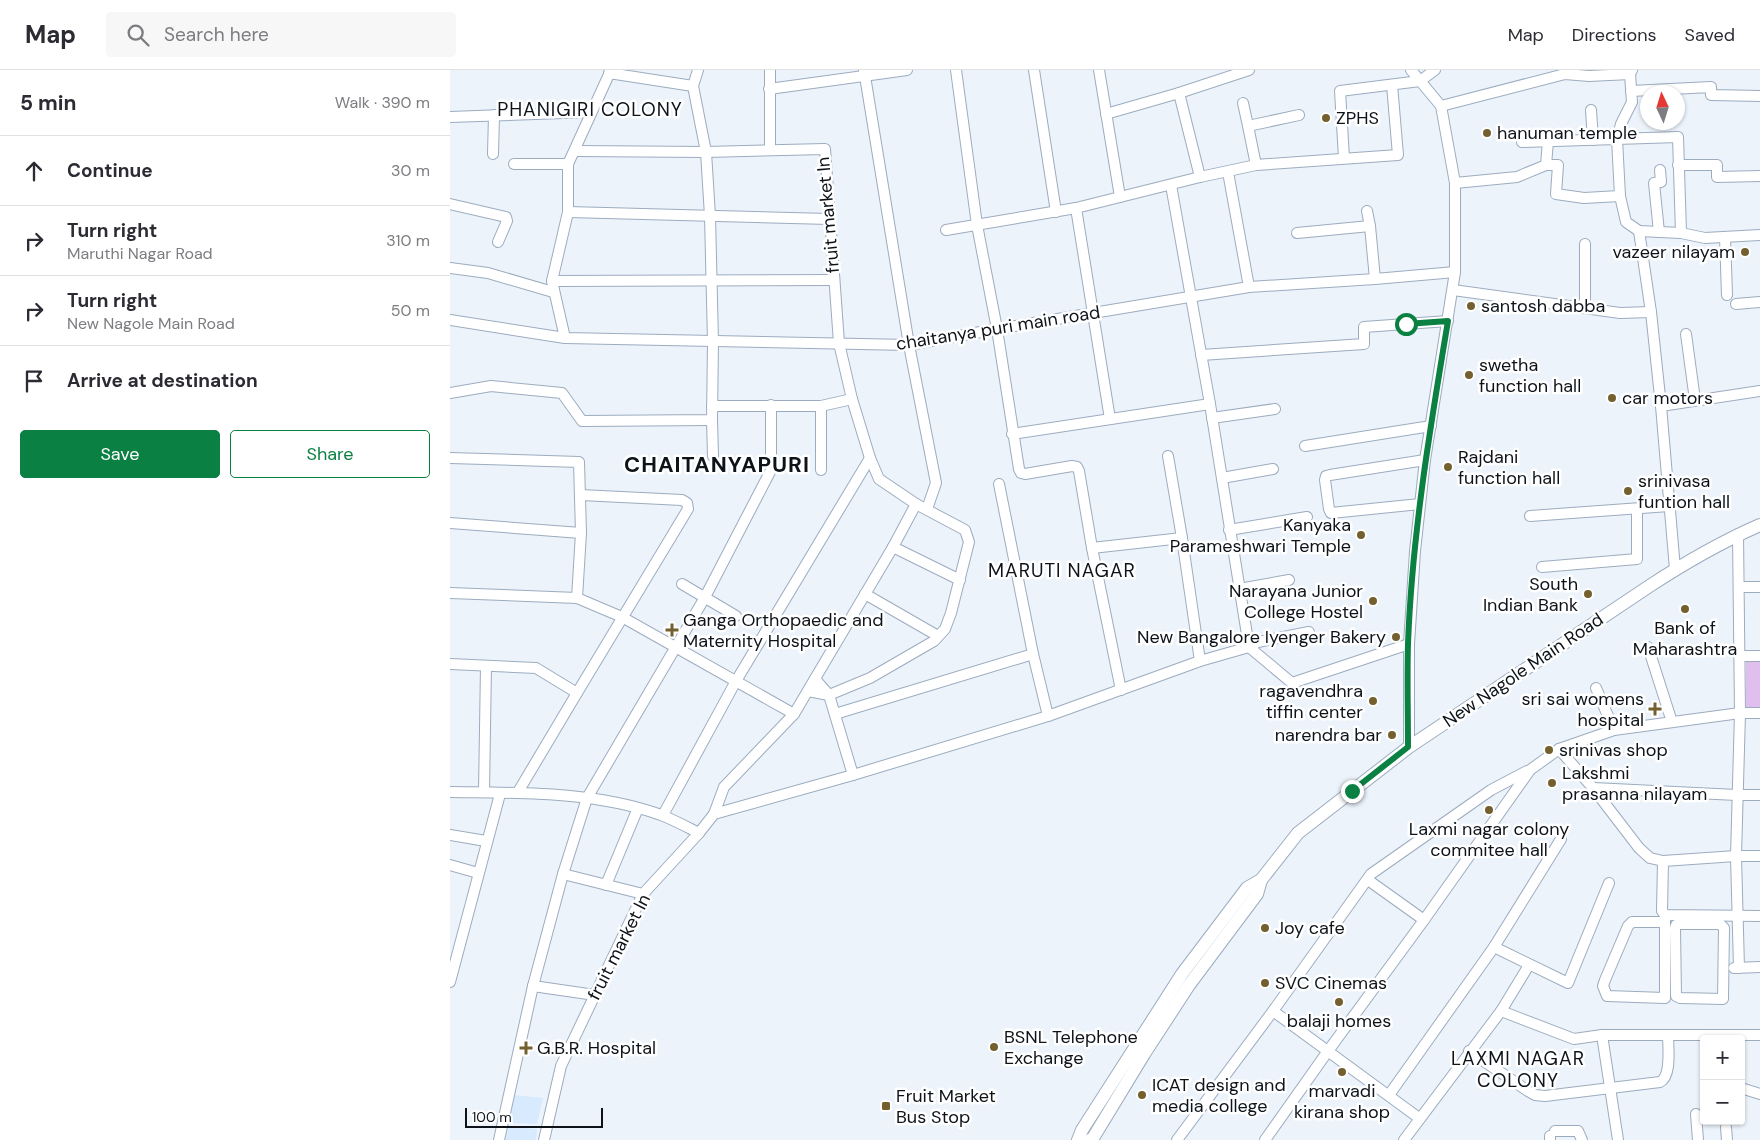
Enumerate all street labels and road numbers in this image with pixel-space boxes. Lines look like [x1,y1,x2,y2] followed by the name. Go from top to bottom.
[811,156,845,274] street label: fruit market ln
[894,300,1102,356] street label: chaitanya puri main road
[1438,607,1608,733] street label: New Nagole Main Road
[582,890,656,1004] street label: fruit market ln

